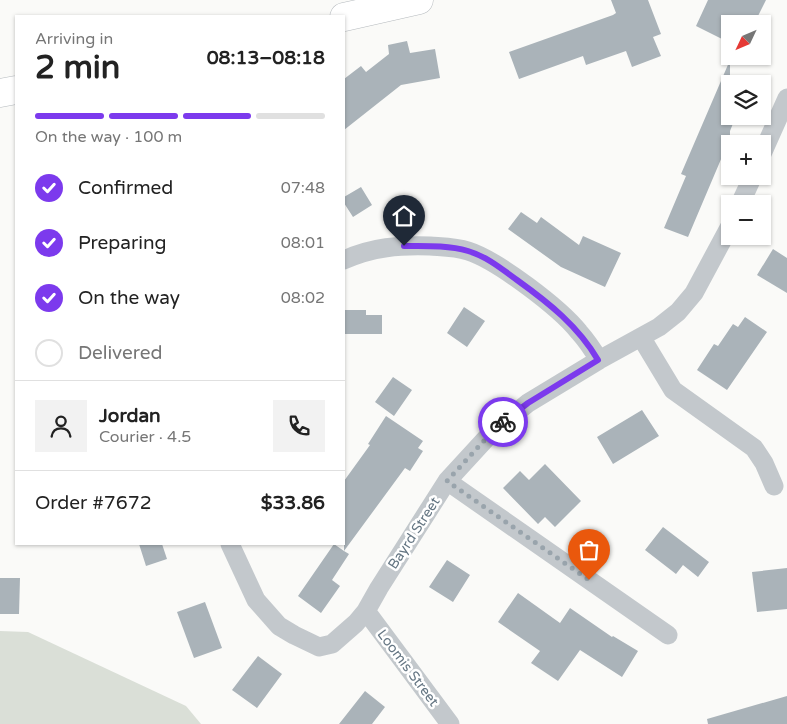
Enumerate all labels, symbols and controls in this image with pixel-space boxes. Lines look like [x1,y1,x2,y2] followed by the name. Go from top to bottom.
[721,15,771,65] north arrow
[721,15,771,245] map controls
[35,29,113,49] text: Arriving in
[207,47,325,69] text: 08:13–08:18
[35,49,120,87] text: 2 min
[721,75,771,125] button: layers
[35,127,182,147] text: On the way · 100 m
[721,135,771,185] button: +
[35,174,63,202] icon: check
[78,177,173,199] text: Confirmed
[281,178,325,198] text: 07:48
[383,195,425,246] pin
[721,195,771,245] button: −
[390,202,418,230] icon: home
[35,229,63,257] icon: check
[78,232,167,254] text: Preparing
[281,233,325,253] text: 08:01
[35,284,63,312] icon: check
[78,287,180,309] text: On the way
[281,288,325,308] text: 08:02
[78,342,163,364] text: Delivered
[478,397,528,447] courier
[35,400,87,452] button: person
[273,400,325,452] button: phone
[99,405,161,427] text: Jordan
[489,408,517,436] icon: bike
[99,427,191,447] text: Courier · 4.5
[35,492,152,514] text: Order #7672
[261,492,325,514] text: $33.86
[384,493,444,572] street label: Bayrd Street
[568,529,610,580] pin
[575,536,603,564] icon: bag
[374,626,443,710] street label: Loomis Street

